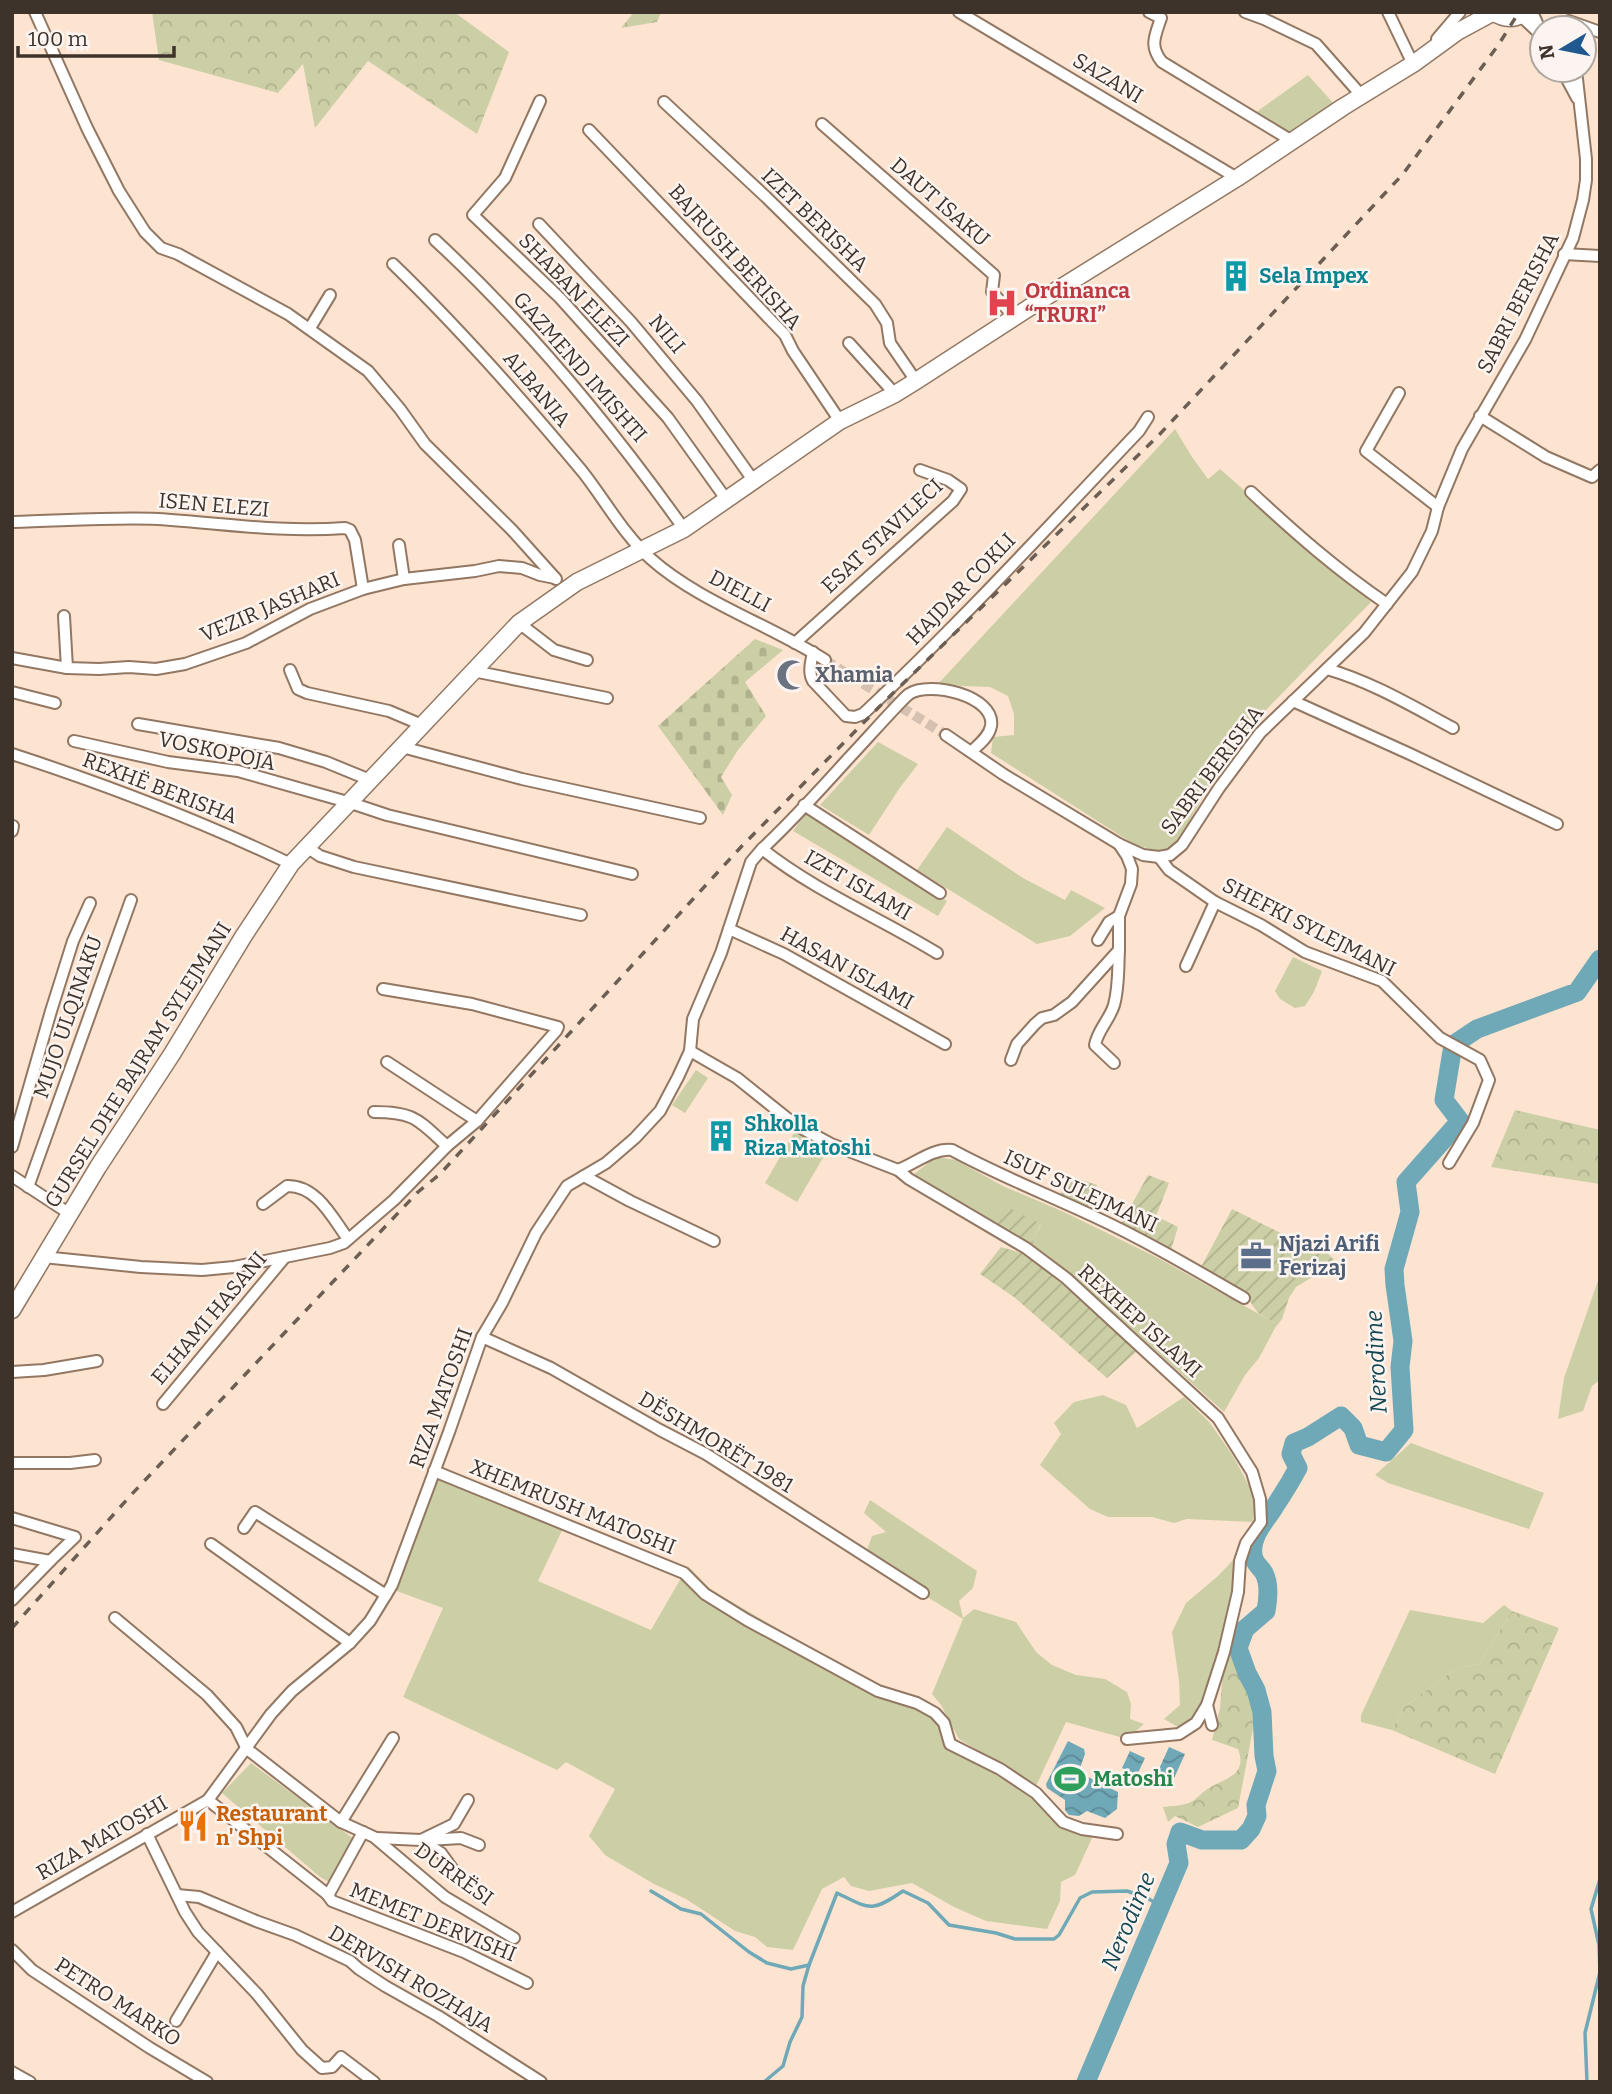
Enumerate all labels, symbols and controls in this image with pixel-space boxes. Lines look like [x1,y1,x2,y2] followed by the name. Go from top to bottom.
[18,14,173,58] scale bar
[1528,14,1598,84] north arrow
[28,26,88,52] text: 100 m
[1534,42,1559,61] text: N
[1068,47,1148,109] street label: SAZANI
[885,152,995,252] street label: DAUT ISAKU
[756,163,874,278] street label: IZET BERISHA
[663,179,807,335] street label: BAJRUSH BERISHA
[513,228,635,352] street label: SHABAN ELEZI
[1471,228,1565,378] street label: SABRI BERISHA
[1219,259,1253,293] building icon: Sela Impex
[1259,263,1368,289] place label: Sela Impex
[1025,278,1130,328] place label: Ordinanca “TRURI”
[508,286,652,448] street label: GAZMEND IMISHTI
[985,286,1019,320] hospital icon: Ordinanca “TRURI”
[643,309,691,359] street label: NILI
[498,346,576,432] street label: ALBANIA
[816,473,948,599] street label: ESAT STAVILECI
[158,487,270,523] street label: ISEN ELEZI
[901,527,1021,651] street label: HAJDAR COKLI
[705,564,775,618] street label: DIELLI
[196,566,344,648] street label: VEZIR JASHARI
[775,658,809,692] mosque icon: Xhamia
[815,662,894,688] place label: Xhamia
[1155,700,1269,840] street label: SABRI BERISHA
[156,726,278,776] street label: VOSKOPOJA
[79,746,241,830] street label: REXHË BERISHA
[800,844,916,926] street label: IZET ISLAMI
[1218,872,1400,982] street label: SHEFKI SYLEJMANI
[39,917,237,1213] street label: GURSEL DHE BAJRAM SYLEJMANI
[776,921,918,1015] street label: HASAN ISLAMI
[28,932,108,1102] street label: MUJO ULQINAKU
[744,1111,871,1161] place label: Shkolla Riza Matoshi
[704,1119,738,1153] building icon: Shkolla Riza Matoshi
[1000,1144,1162,1238] street label: ISUF SULEJMANI
[1279,1231,1380,1281] place label: Njazi Arifi Ferizaj
[1239,1239,1273,1273] office icon: Njazi Arifi Ferizaj
[146,1246,272,1390] street label: ELHAMI HASANI
[1073,1259,1207,1383] street label: REXHEP ISLAMI
[1359,1309,1393,1414] water label: Nerodime
[404,1324,478,1472] street label: RIZA MATOSHI
[634,1386,798,1499] street label: DËSHMORËT 1981
[466,1454,680,1560] street label: XHEMRUSH MATOSHI
[1053,1762,1087,1796] sports icon: Matoshi
[1093,1766,1174,1792] place label: Matoshi
[32,1790,172,1886] street label: RIZA MATOSHI
[216,1801,328,1851] place label: Restaurant n' Shpi
[176,1809,210,1843] restaurant icon: Restaurant n' Shpi
[410,1837,498,1911] street label: DURRËSI
[1095,1868,1161,1974] water label: Nerodime
[346,1877,520,1967] street label: MEMET DERVISHI
[324,1920,498,2038] street label: DERVISH ROZHAJA
[50,1952,186,2052] street label: PETRO MARKO

